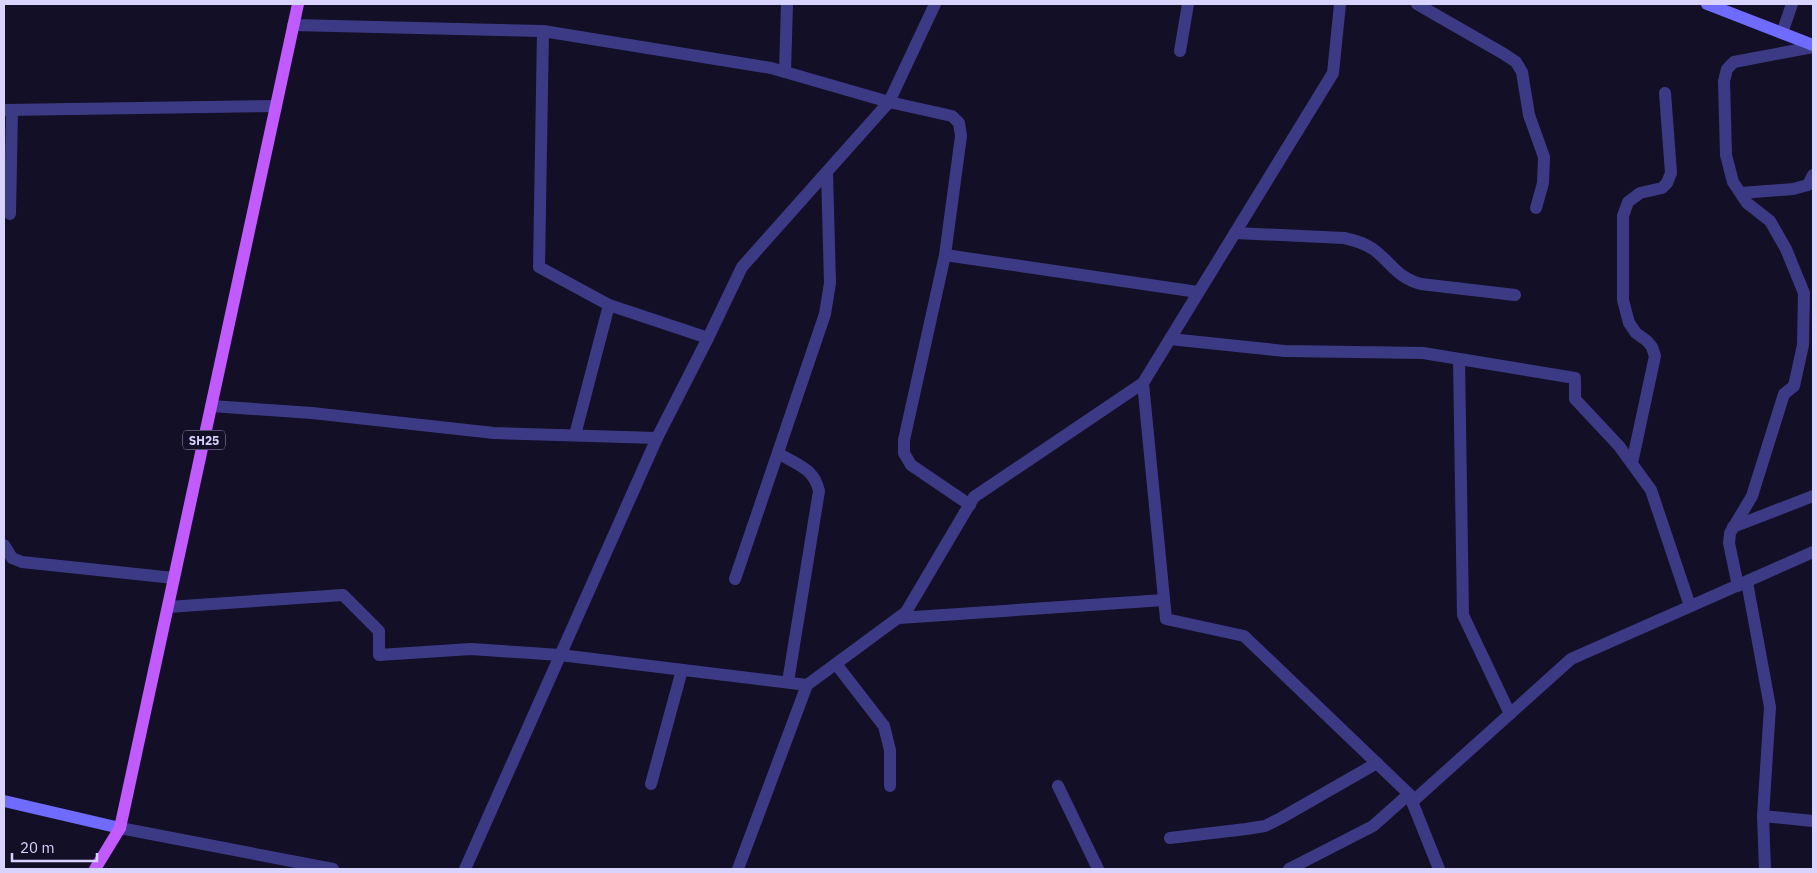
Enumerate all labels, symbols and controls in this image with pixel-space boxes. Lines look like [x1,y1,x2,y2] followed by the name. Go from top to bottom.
[183,430,225,450] road number: SH25
[12,830,98,862] scale bar
[20,838,55,857] text: 20 m

